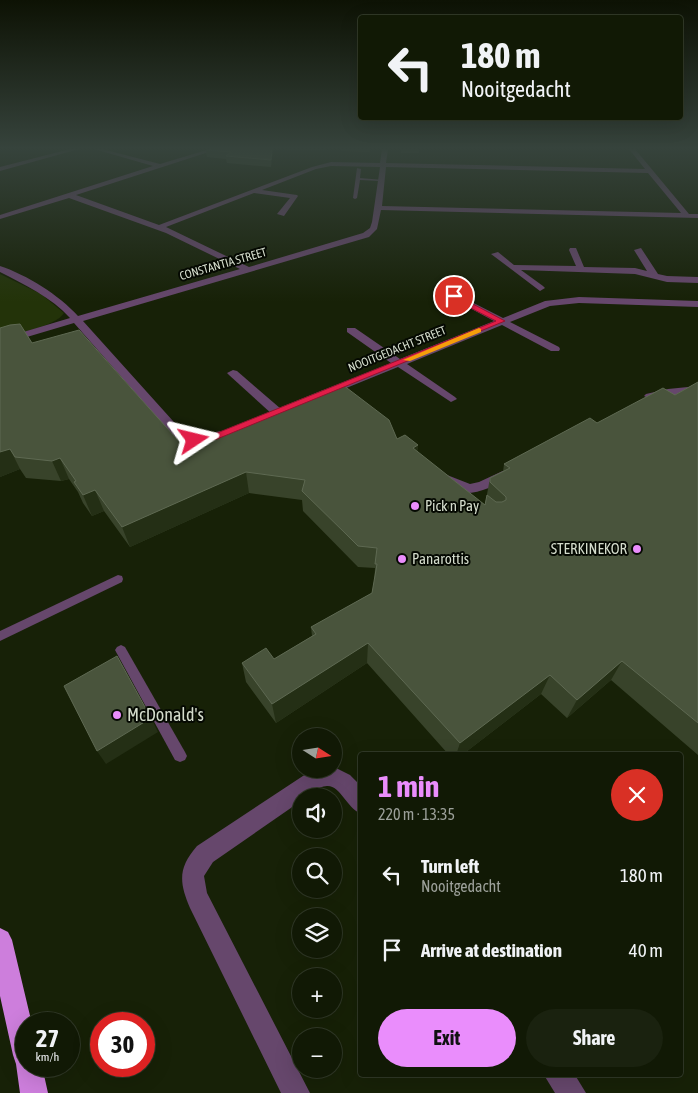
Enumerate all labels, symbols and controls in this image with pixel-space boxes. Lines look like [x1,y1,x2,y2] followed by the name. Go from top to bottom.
[378,35,443,100] icon: left
[461,35,540,75] text: 180 m
[461,76,571,102] text: Nooitgedacht
[178,245,269,283] street label: CONSTANTIA STREET
[433,275,475,317] pin
[440,282,468,310] icon: arrive
[346,323,449,375] street label: NOOITGEDACHT STREET
[167,413,219,465] position arrow
[425,497,479,514] place label: Pick n Pay
[409,500,421,512] marker: Pick n Pay
[551,540,627,557] place label: STERKINEKOR
[631,543,643,555] marker: STERKINEKOR
[412,550,469,567] place label: Panarottis
[396,553,408,565] marker: Panarottis
[127,704,204,725] place label: McDonald's
[111,709,123,721] marker: McDonald's
[292,728,342,778] north arrow
[292,728,342,1078] map controls
[378,769,439,803] text: 1 min
[611,769,663,821] button: close
[292,788,342,838] button: sound
[378,805,455,823] text: 220 m · 13:35
[292,848,342,898] button: search
[421,855,479,877] text: Turn left
[378,861,406,889] icon: left
[620,864,663,886] text: 180 m
[421,877,501,895] text: Nooitgedacht
[292,908,342,958] button: layers
[378,936,406,964] icon: arrive
[421,939,562,961] text: Arrive at destination
[629,939,663,961] text: 40 m
[292,968,342,1018] button: +
[378,1009,516,1067] button: Exit
[526,1009,663,1067] button: Share
[90,1012,155,1077] speed limit sign: 30
[36,1024,59,1052] text: 27
[292,1028,342,1078] button: −
[36,1050,59,1064] text: km/h

